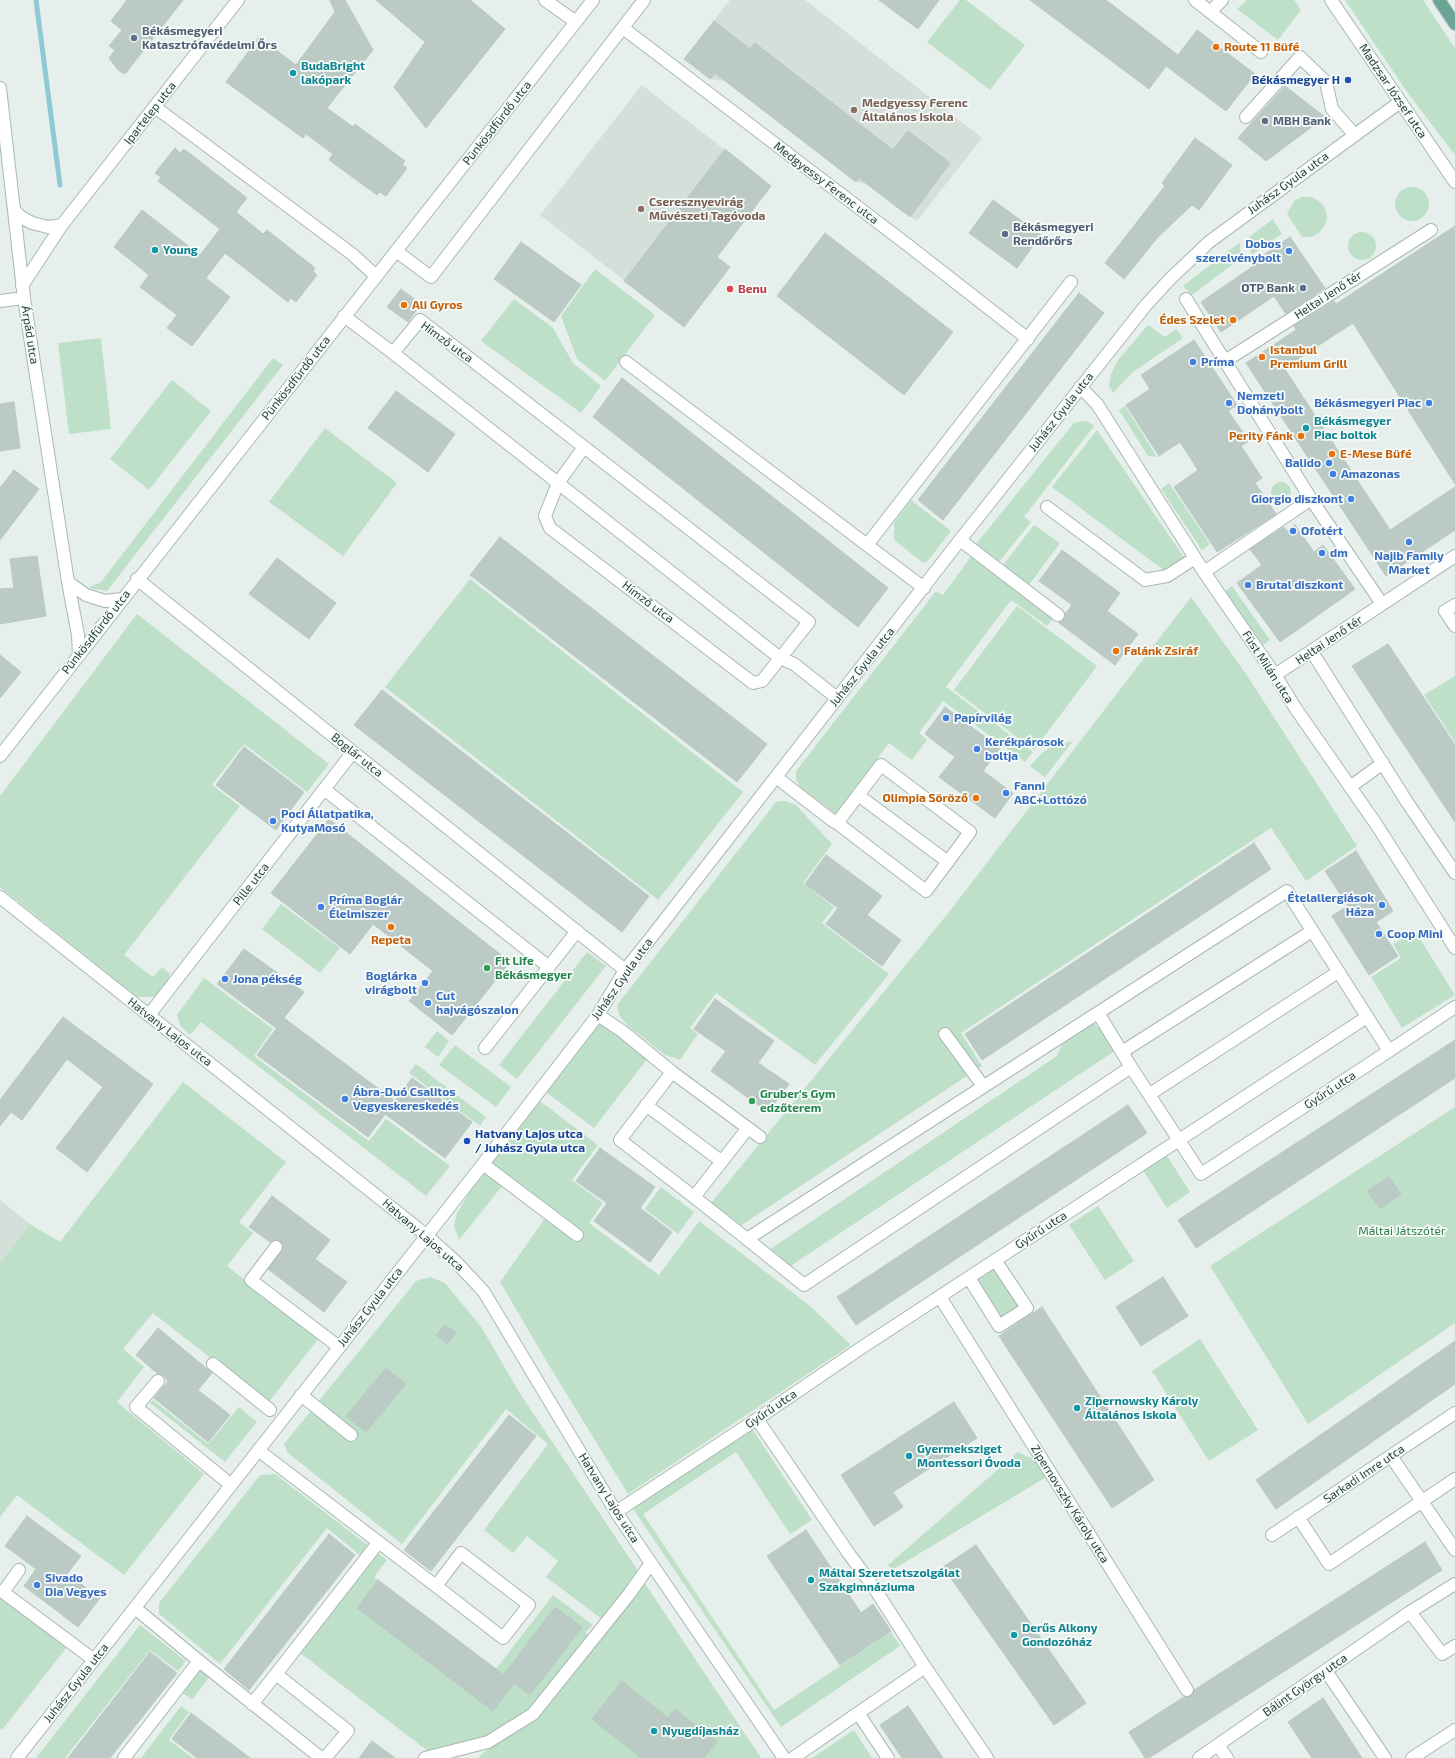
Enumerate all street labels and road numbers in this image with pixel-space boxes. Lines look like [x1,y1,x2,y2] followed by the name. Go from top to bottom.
[1356,41,1430,141] street label: Madzsar József utca
[460,78,534,168] street label: Pünkösdfürdő utca
[121,79,179,147] street label: Ipartelep utca
[771,139,881,227] street label: Medgyessy Ferenc utca
[1245,149,1331,217] street label: Juhász Gyula utca
[1292,268,1364,322] street label: Heltai Jenő tér
[18,305,42,365] street label: Árpád utca
[418,318,476,366] street label: Hímző utca
[259,333,333,423] street label: Pünkösdfürdő utca
[1026,369,1096,455] street label: Juhász Gyula utca
[619,578,677,626] street label: Hímző utca
[59,587,133,677] street label: Pünkösdfürdő utca
[1293,612,1365,668] street label: Heltai Jenő tér
[827,624,897,710] street label: Juhász Gyula utca
[1239,628,1297,706] street label: Füst Milán utca
[328,730,386,780] street label: Boglár utca
[230,860,272,908] street label: Pille utca
[588,935,656,1023] street label: Juhász Gyula utca
[125,995,215,1069] street label: Hatvany Lajos utca
[1301,1068,1359,1112] street label: Gyűrű utca
[379,1196,467,1274] street label: Hatvany Lajos utca
[1012,1208,1070,1252] street label: Gyűrű utca
[335,1264,405,1350] street label: Juhász Gyula utca
[743,1387,799,1431] street label: Gyűrű utca
[1028,1442,1112,1566] street label: Zipernovszky Károly utca
[1321,1442,1407,1506] street label: Sarkadi Imre utca
[576,1450,642,1546] street label: Hatvany Lajos utca
[41,1640,111,1726] street label: Juhász Gyula utca
[1260,1650,1350,1720] street label: Bálint György utca

